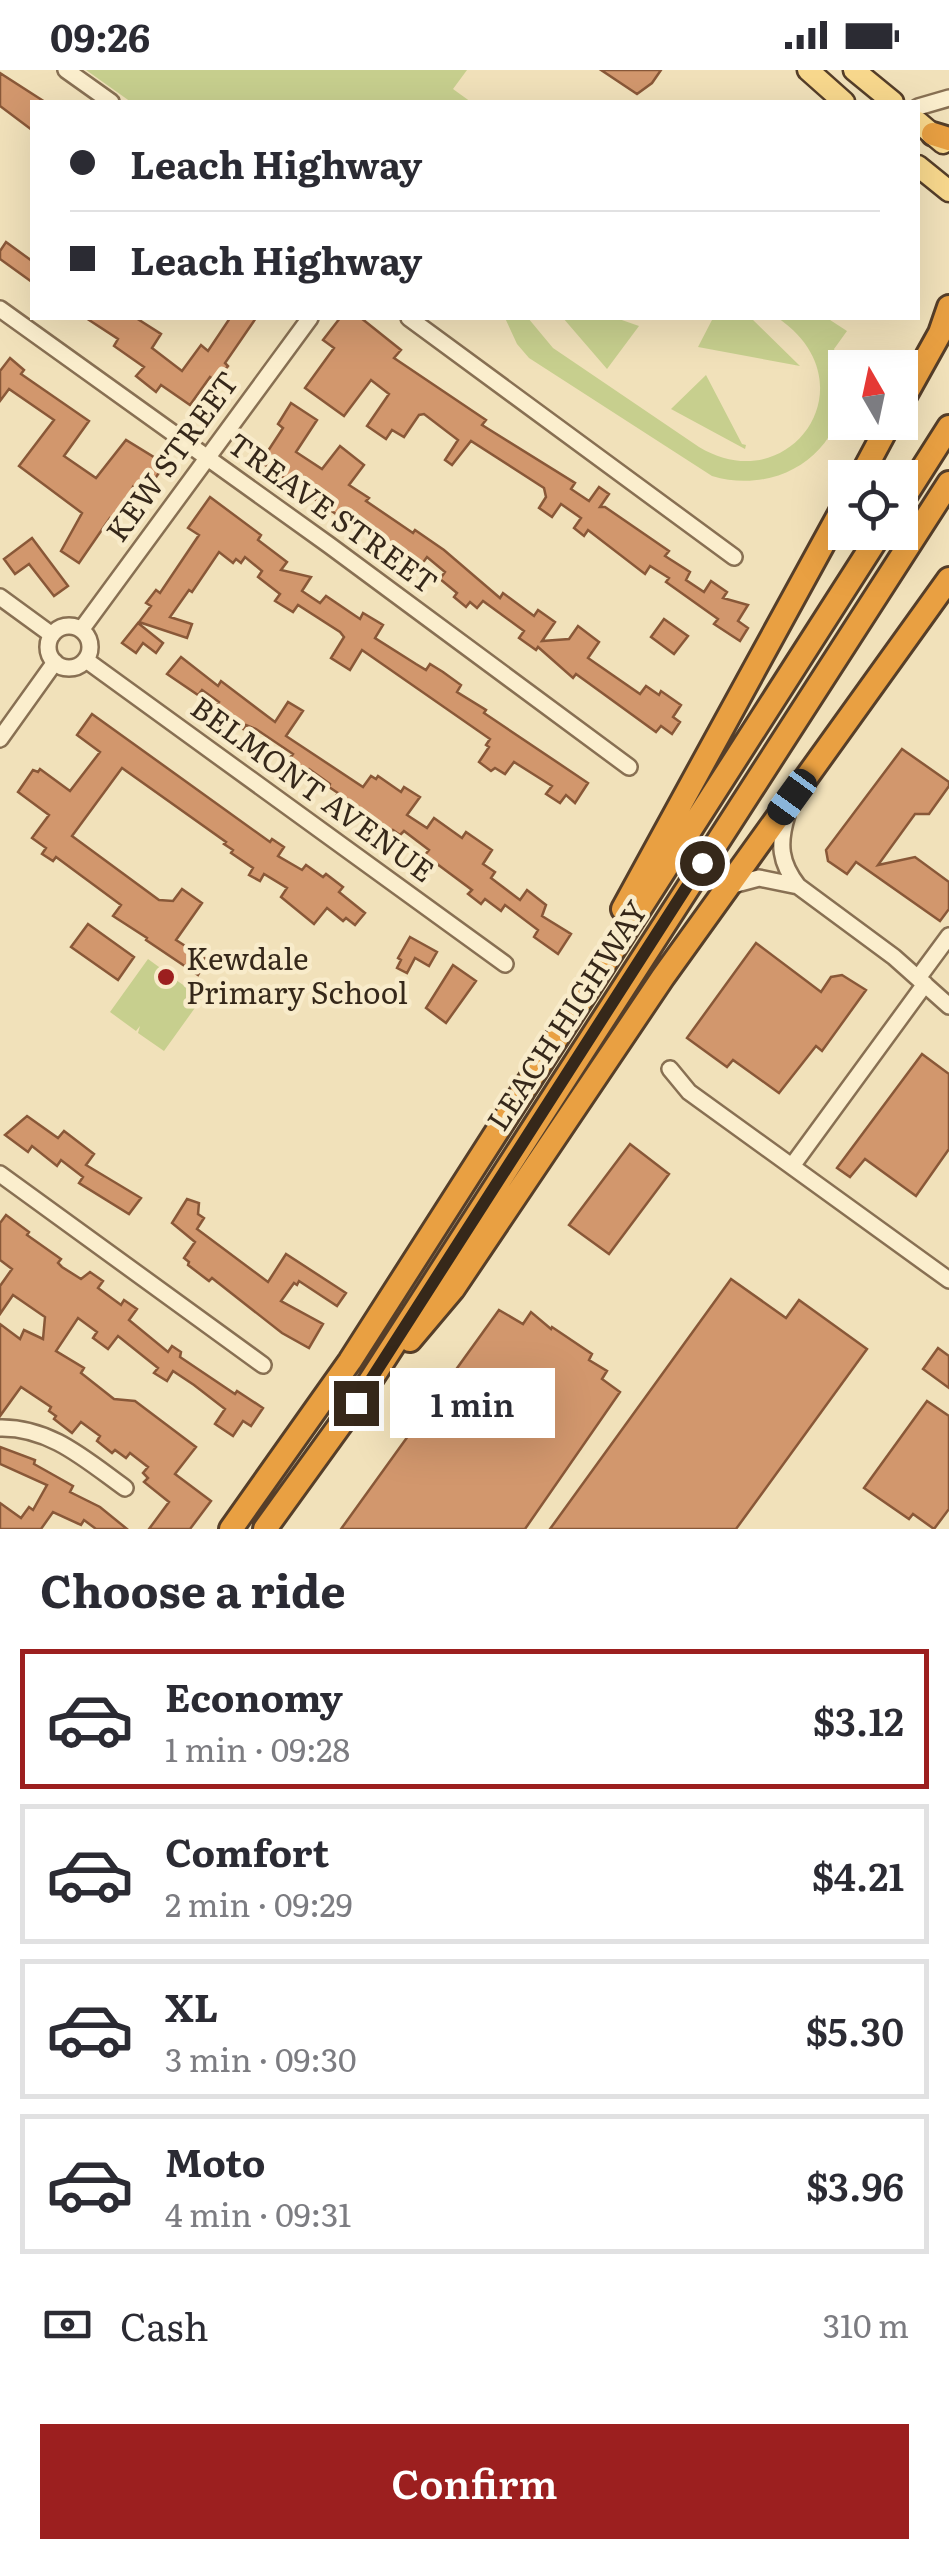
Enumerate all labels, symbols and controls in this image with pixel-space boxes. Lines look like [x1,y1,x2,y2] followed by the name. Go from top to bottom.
[50,7,150,64] text: 09:26
[130,134,422,191] text: Leach Highway
[130,230,422,287] text: Leach Highway
[828,350,918,440] north arrow
[828,350,918,550] map controls
[94,361,247,550] street label: KEW STREET
[220,420,448,603] street label: TREAVE STREET
[828,460,918,550] button: locate
[183,684,445,891] street label: BELMONT AVENUE
[762,764,822,830] car
[680,841,725,886] route start
[474,891,657,1138] street label: LEACH HIGHWAY
[186,935,408,1013] place label: Kewdale Primary School
[155,966,177,988] marker: Kewdale Primary School
[391,1368,556,1438] callout: 1 min
[430,1379,515,1427] text: 1 min
[334,1381,379,1426] route end
[40,1555,346,1622] text: Choose a ride
[165,1667,343,1724] text: Economy
[45,1674,135,1764] icon: car
[813,1691,904,1748] text: $3.12
[165,1724,350,1772] text: 1 min · 09:28
[165,1822,329,1879] text: Comfort
[45,1829,135,1919] icon: car
[812,1846,904,1903] text: $4.21
[165,1879,353,1927] text: 2 min · 09:29
[165,1977,218,2034] text: XL
[45,1984,135,2074] icon: car
[806,2001,904,2058] text: $5.30
[165,2034,357,2082] text: 3 min · 09:30
[165,2132,265,2189] text: Moto
[45,2139,135,2229] icon: car
[806,2156,904,2213] text: $3.96
[165,2189,351,2237] text: 4 min · 09:31
[120,2296,209,2353] text: Cash
[40,2297,95,2352] icon: cash
[823,2300,909,2348] text: 310 m
[40,2424,909,2539] button: Confirm

